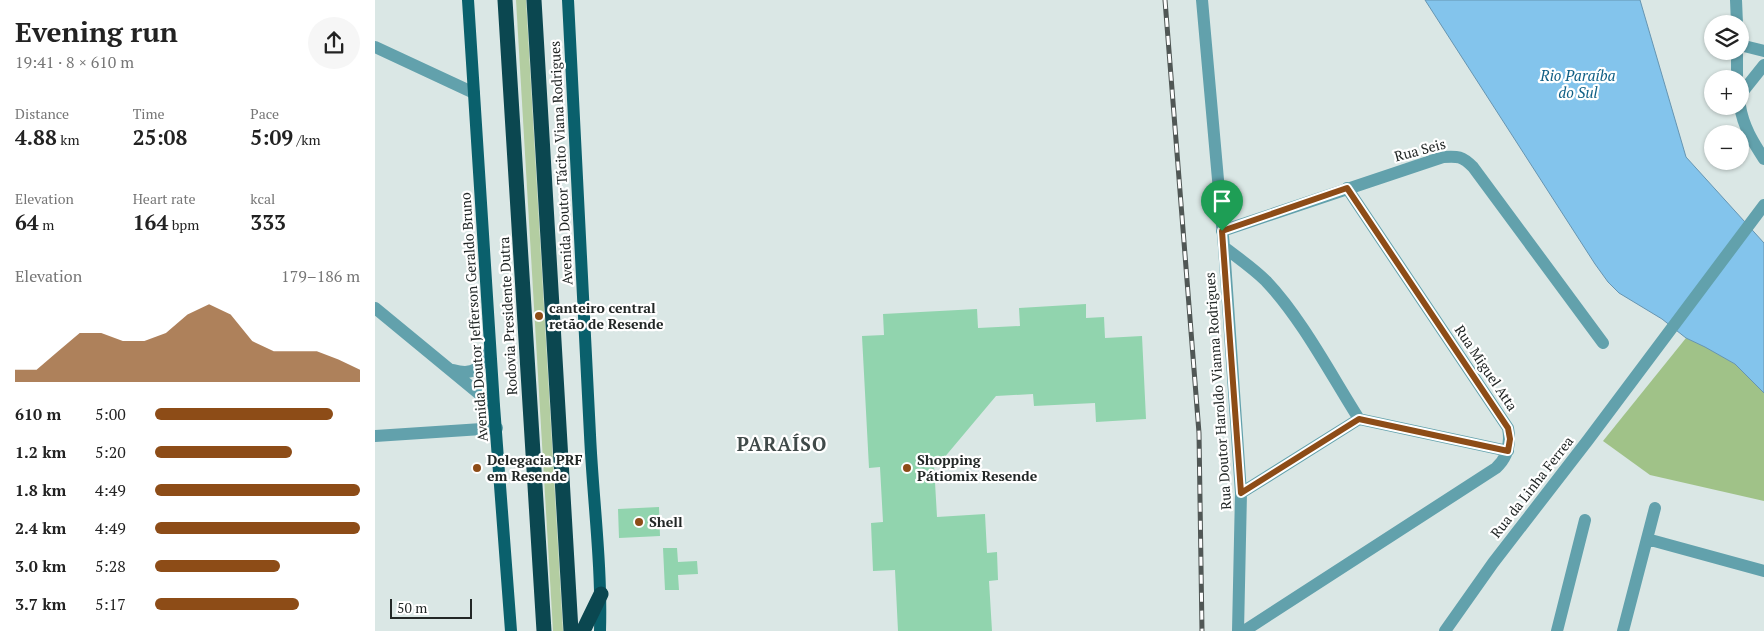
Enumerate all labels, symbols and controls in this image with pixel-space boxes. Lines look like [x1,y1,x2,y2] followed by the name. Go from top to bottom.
[15,13,178,50] text: Evening run
[1704,15,1749,170] map controls
[1704,15,1749,60] button: layers
[308,17,360,69] button: share
[545,41,576,286] street label: Avenida Doutor Tácito Viana Rodrigues
[15,51,134,73] text: 19:41 · 8 × 610 m
[1539,65,1616,102] water label: Rio Paraíba do Sul
[1704,70,1749,115] button: +
[15,104,69,123] text: Distance
[133,104,165,123] text: Time
[250,104,279,123] text: Pace
[15,123,57,151] text: 4.88
[133,123,187,151] text: 25:08
[250,123,293,151] text: 5:09
[1704,125,1749,170] button: −
[57,130,80,149] text: km
[293,130,321,149] text: /km
[1392,134,1448,165] street label: Rua Seis
[1201,180,1243,231] pin
[1208,187,1236,215] icon: arrive
[15,189,74,208] text: Elevation
[133,189,196,208] text: Heart rate
[250,189,275,208] text: kcal
[455,191,492,442] street label: Avenida Doutor Jefferson Geraldo Bruno
[15,208,39,236] text: 64
[133,208,168,236] text: 164
[250,208,286,236] text: 333
[39,215,54,234] text: m
[168,215,199,234] text: bpm
[494,236,521,396] street label: Rodovia Presidente Dutra
[15,265,82,287] text: Elevation
[281,265,360,287] text: 179–186 m
[1200,272,1235,510] street label: Rua Doutor Haroldo Vianna Rodrigues
[549,298,664,333] place label: canteiro central retão de Resende
[533,310,545,322] marker: canteiro central retão de Resende
[1451,321,1522,414] street label: Rua Miguel Atta
[15,403,61,425] text: 610 m
[95,403,126,425] text: 5:00
[737,431,827,456] district label: PARAÍSO
[1486,432,1577,541] street label: Rua da Linha Ferrea
[15,441,66,463] text: 1.2 km
[95,441,126,463] text: 5:20
[487,450,582,485] place label: Delegacia PRF em Resende
[917,450,1038,485] place label: Shopping Pátiomix Resende
[471,462,483,474] marker: Delegacia PRF em Resende
[901,462,913,474] marker: Shopping Pátiomix Resende
[15,479,66,501] text: 1.8 km
[95,479,126,501] text: 4:49
[649,512,683,531] place label: Shell
[633,516,645,528] marker: Shell
[15,517,66,539] text: 2.4 km
[95,517,126,539] text: 4:49
[15,555,66,577] text: 3.0 km
[95,555,126,577] text: 5:28
[15,593,66,615] text: 3.7 km
[95,593,126,615] text: 5:17
[390,596,473,619] scale bar
[397,598,427,617] text: 50 m

